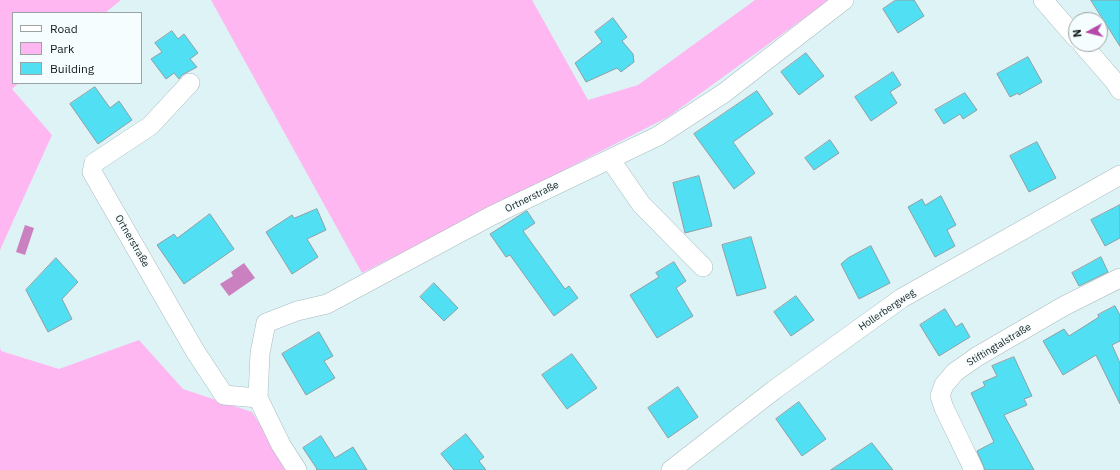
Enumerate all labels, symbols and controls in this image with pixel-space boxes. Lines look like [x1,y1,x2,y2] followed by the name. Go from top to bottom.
[12,12,142,84] legend
[1068,12,1108,52] north arrow
[50,21,78,36] text: Road
[1070,29,1085,38] text: N
[50,41,74,56] text: Park
[50,61,94,76] text: Building
[503,179,561,215] street label: Ortnerstraße
[112,213,152,269] street label: Ortnerstraße
[856,287,918,333] street label: Hollerbergweg
[965,321,1033,369] street label: Stiftingtalstraße

